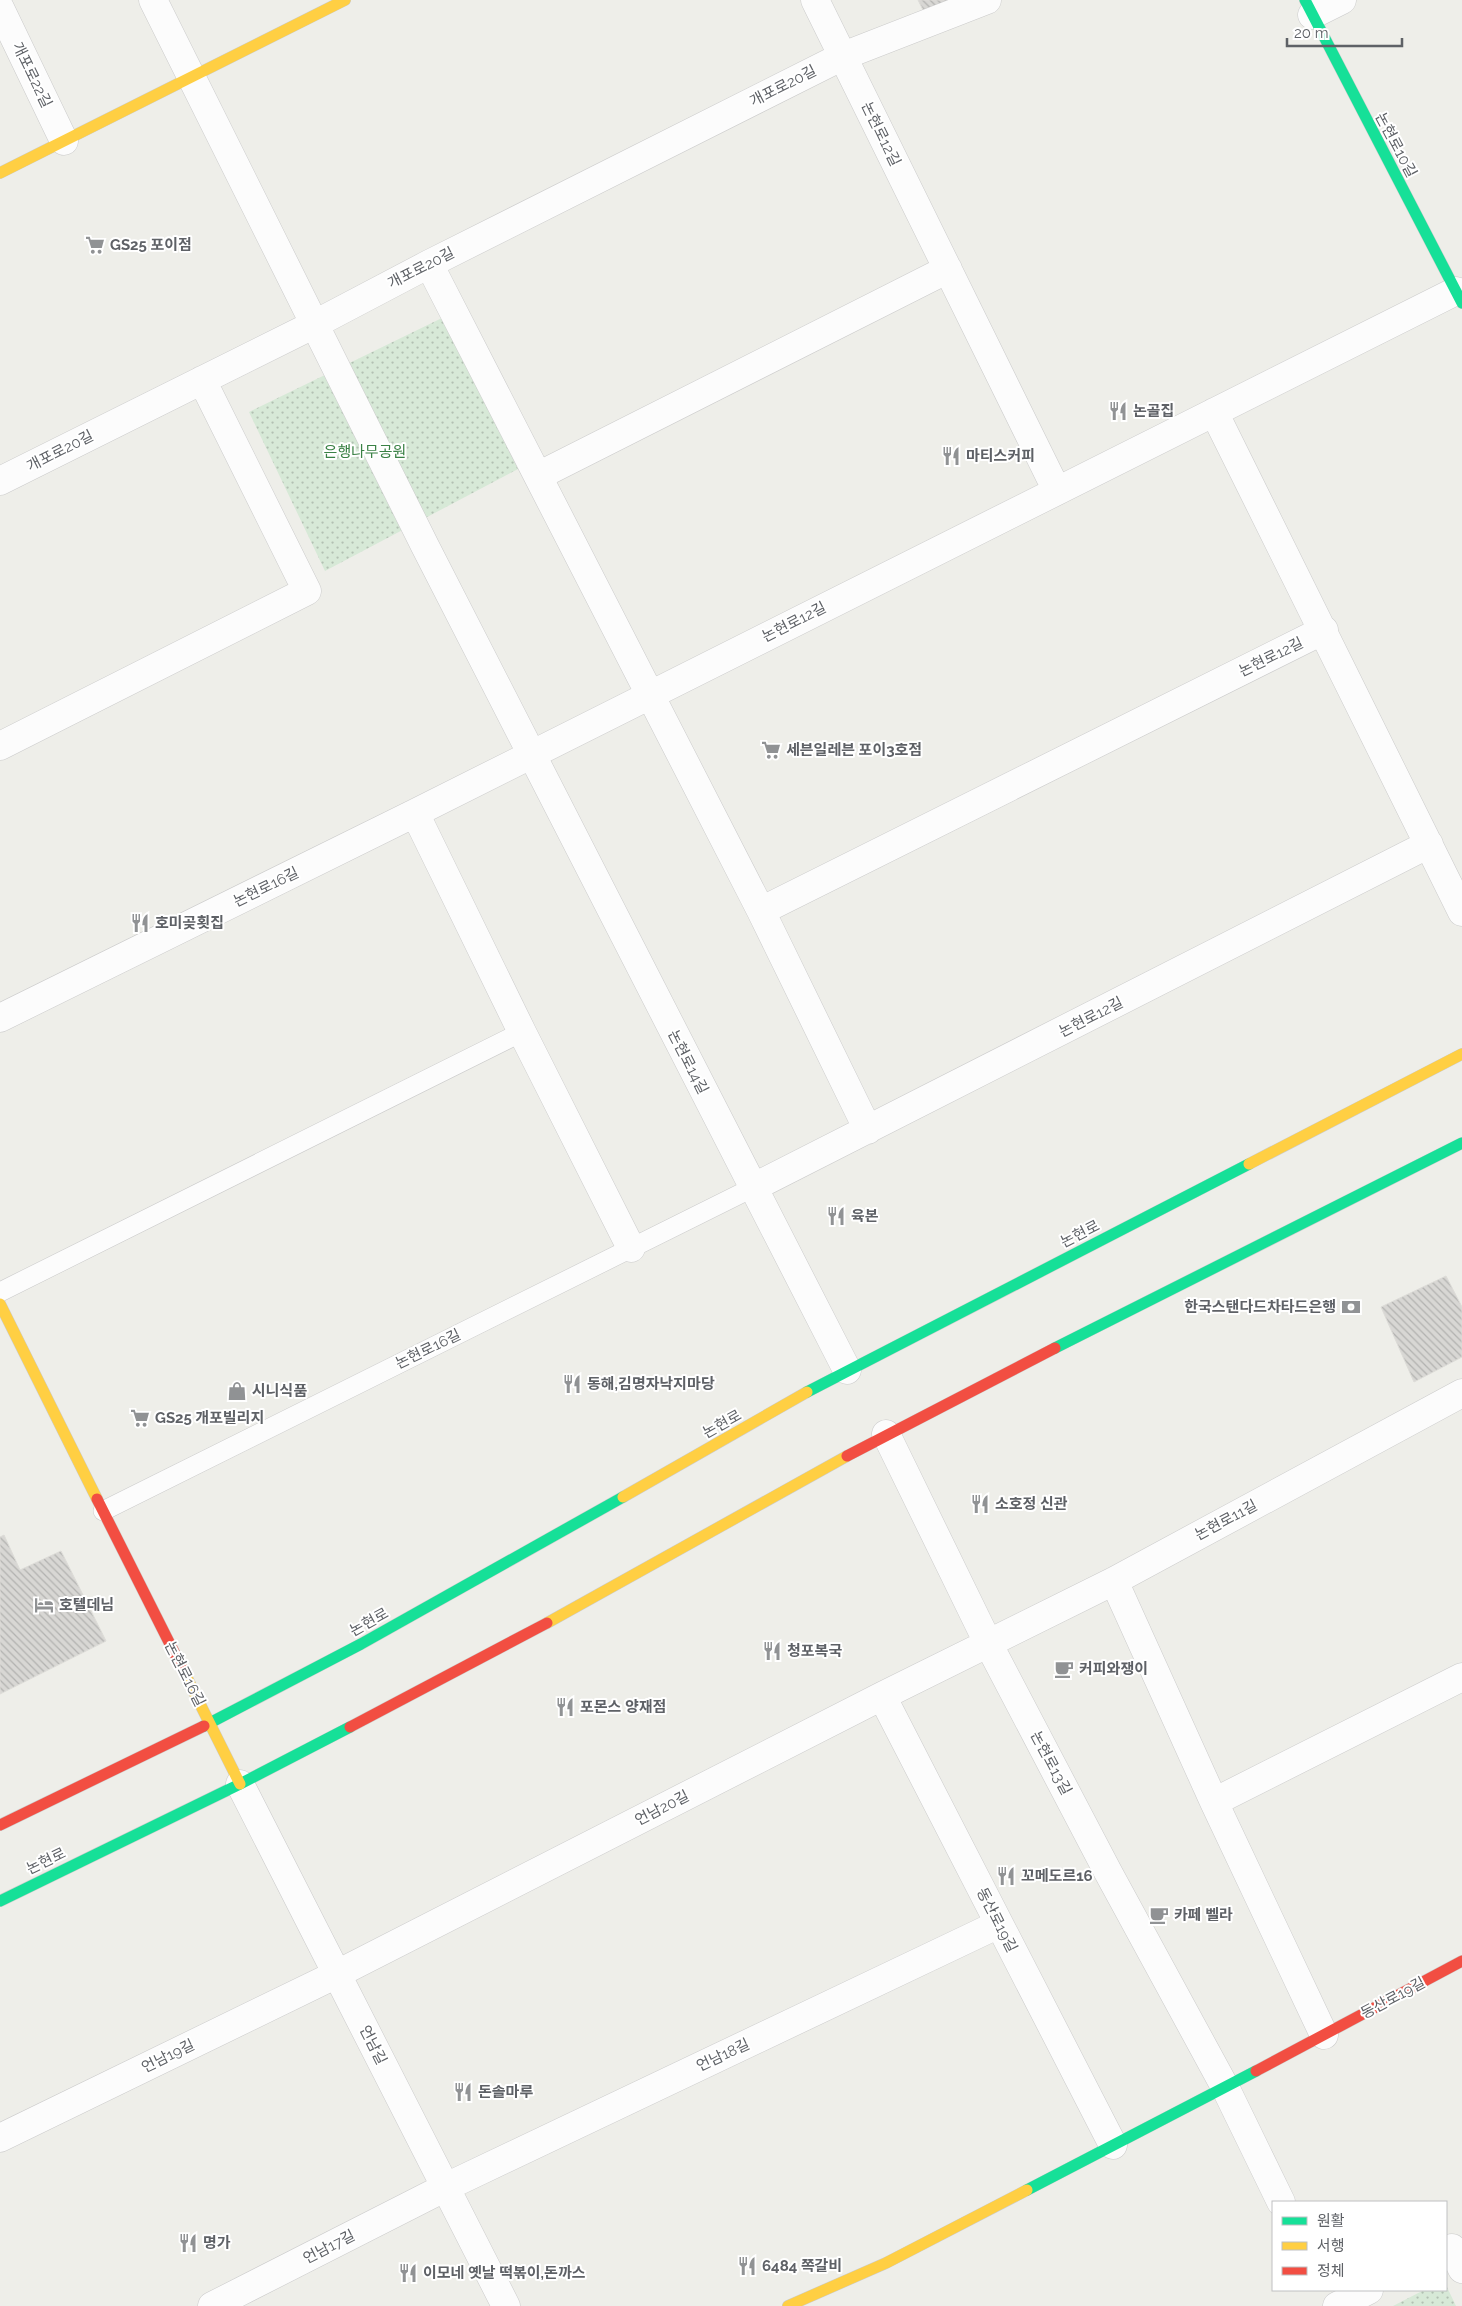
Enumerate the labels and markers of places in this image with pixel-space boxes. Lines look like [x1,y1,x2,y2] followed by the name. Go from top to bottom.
[84,234,106,256] supermarket icon: GS25 포이점
[110,236,192,254] place label: GS25 포이점
[1107,400,1129,422] restaurant icon: 논골집
[1133,402,1174,420] place label: 논골집
[940,445,962,467] restaurant icon: 마티스커피
[966,447,1035,465] place label: 마티스커피
[760,739,782,761] supermarket icon: 세븐일레븐 포이3호점
[786,741,922,759] place label: 세븐일레븐 포이3호점
[129,912,151,934] restaurant icon: 호미곶횟집
[155,914,224,932] place label: 호미곶횟집
[825,1205,847,1227] restaurant icon: 육본
[851,1207,879,1225] place label: 육본
[1340,1296,1362,1318] bank icon: 한국스탠다드차타드은행
[1184,1298,1336,1316] place label: 한국스탠다드차타드은행
[561,1373,583,1395] restaurant icon: 동해,김명자낙지마당
[587,1375,715,1393] place label: 동해,김명자낙지마당
[226,1380,248,1402] shop icon: 시니식품
[252,1382,307,1400] place label: 시니식품
[129,1407,151,1429] supermarket icon: GS25 개포빌리지
[155,1409,264,1427] place label: GS25 개포빌리지
[969,1493,991,1515] restaurant icon: 소호정 신관
[995,1495,1068,1513] place label: 소호정 신관
[33,1594,55,1616] hotel icon: 호텔데님
[59,1596,114,1614] place label: 호텔데님
[761,1640,783,1662] restaurant icon: 청포복국
[787,1642,842,1660] place label: 청포복국
[1053,1658,1075,1680] cafe icon: 커피와쟁이
[1079,1660,1148,1678] place label: 커피와쟁이
[554,1696,576,1718] restaurant icon: 포몬스 양재점
[580,1698,666,1716] place label: 포몬스 양재점
[995,1865,1017,1887] restaurant icon: 꼬메도르16
[1021,1867,1093,1885] place label: 꼬메도르16
[1148,1904,1170,1926] cafe icon: 카페 벨라
[1174,1906,1233,1924] place label: 카페 벨라
[452,2081,474,2103] restaurant icon: 돈솔마루
[478,2083,533,2101] place label: 돈솔마루
[177,2232,199,2254] restaurant icon: 명가
[203,2234,231,2252] place label: 명가
[736,2255,758,2277] restaurant icon: 6484 쪽갈비
[762,2257,842,2275] place label: 6484 쪽갈비
[397,2262,419,2284] restaurant icon: 이모네 옛날 떡볶이,돈까스
[423,2264,586,2282] place label: 이모네 옛날 떡볶이,돈까스

